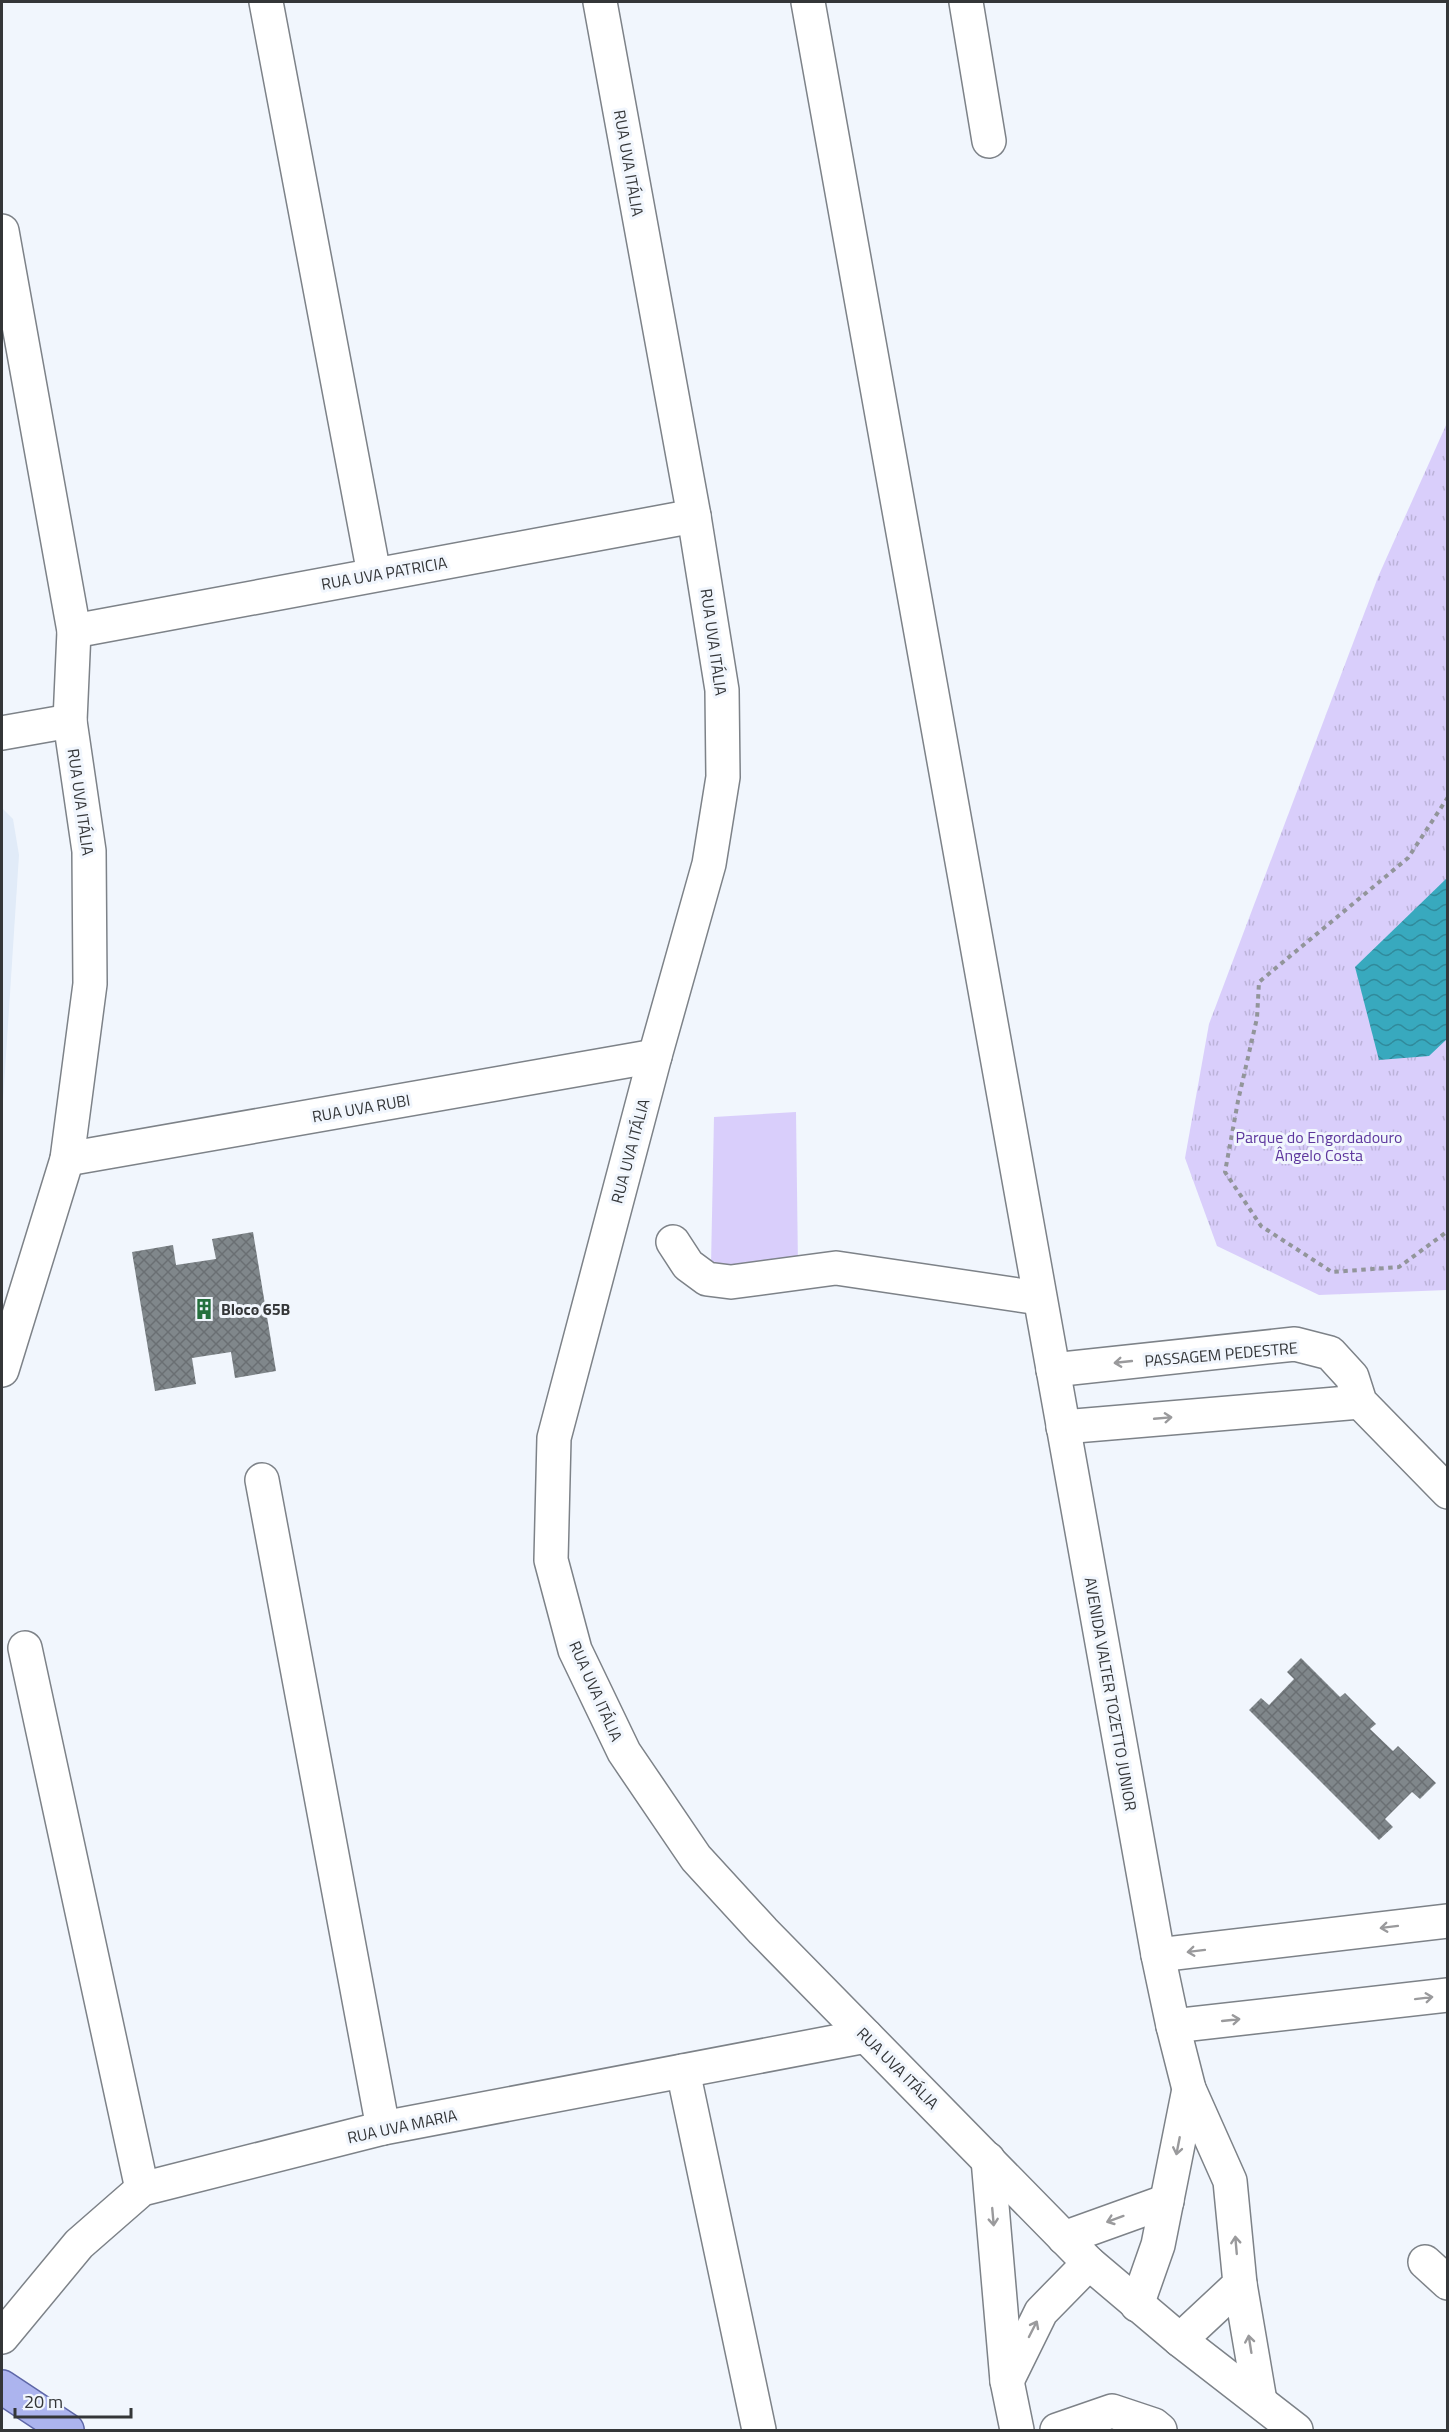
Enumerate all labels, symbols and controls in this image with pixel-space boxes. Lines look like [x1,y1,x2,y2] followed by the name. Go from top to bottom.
[608,108,650,219] street label: RUA UVA ITÁLIA
[319,550,449,596] street label: RUA UVA PATRICIA
[695,587,733,697] street label: RUA UVA ITÁLIA
[62,747,100,857] street label: RUA UVA ITÁLIA
[310,1088,412,1128] street label: RUA UVA RUBI
[604,1095,656,1206] street label: RUA UVA ITÁLIA
[1236,1125,1402,1167] park label: Parque do Engordadouro Ângelo Costa
[192,1297,216,1321] building icon: Bloco 65B
[221,1297,291,1321] place label: Bloco 65B
[1143,1335,1299,1373] street label: PASSAGEM PEDESTRE
[1113,1357,1133,1368] one-way arrow
[1152,1413,1172,1424] one-way arrow
[1079,1575,1143,1813] street label: AVENIDA VALTER TOZETTO JUNIOR
[563,1637,629,1745] street label: RUA UVA ITÁLIA
[1380,1922,1400,1933] one-way arrow
[1186,1945,1206,1956] one-way arrow
[1414,1992,1434,2003] one-way arrow
[1220,2014,1240,2025] one-way arrow
[851,2021,945,2115] street label: RUA UVA ITÁLIA
[345,2103,460,2149] street label: RUA UVA MARIA
[1172,2136,1183,2156] one-way arrow
[988,2207,999,2227] one-way arrow
[1107,2215,1125,2226] one-way arrow
[1230,2235,1241,2255] one-way arrow
[1027,2321,1039,2338] one-way arrow
[1244,2334,1255,2354] one-way arrow
[15,2381,130,2419] scale bar
[24,2388,63,2415] text: 20 m

